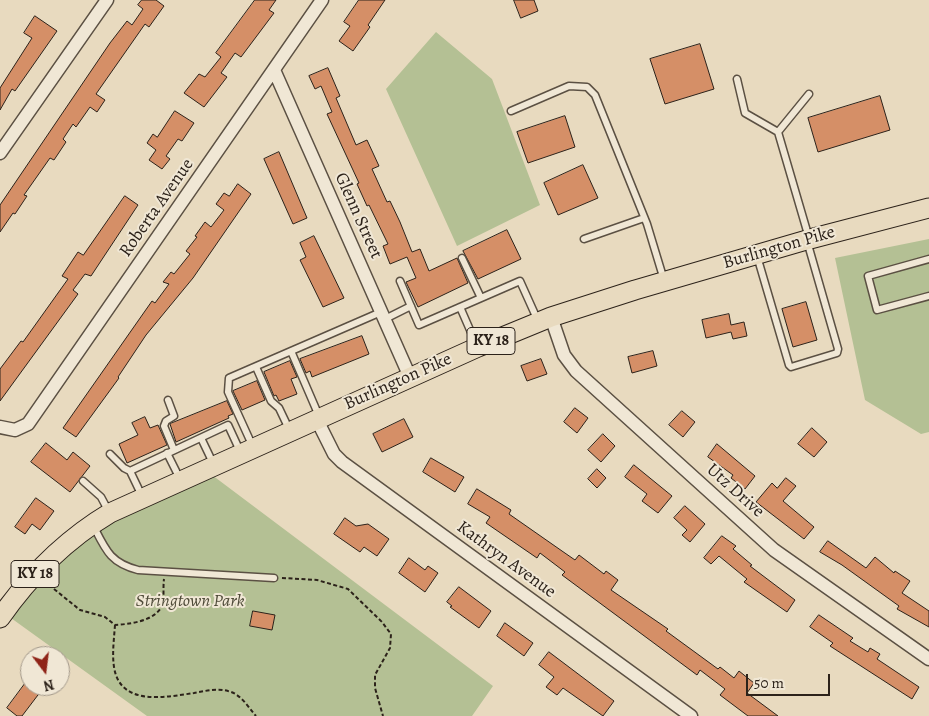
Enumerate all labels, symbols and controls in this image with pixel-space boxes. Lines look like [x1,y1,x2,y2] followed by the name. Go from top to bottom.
[115,155,199,261] street label: Roberta Avenue
[329,170,387,262] street label: Glenn Street
[720,222,838,274] street label: Burlington Pike
[467,328,515,354] road number: KY 18
[341,349,455,415] street label: Burlington Pike
[702,459,768,523] street label: Utz Drive
[452,517,560,603] street label: Kathryn Avenue
[11,560,59,588] road number: KY 18
[136,591,244,613] park label: Stringtown Park
[20,646,70,696] north arrow
[749,664,833,696] scale bar
[754,673,784,693] text: 50 m
[41,675,56,696] text: N

